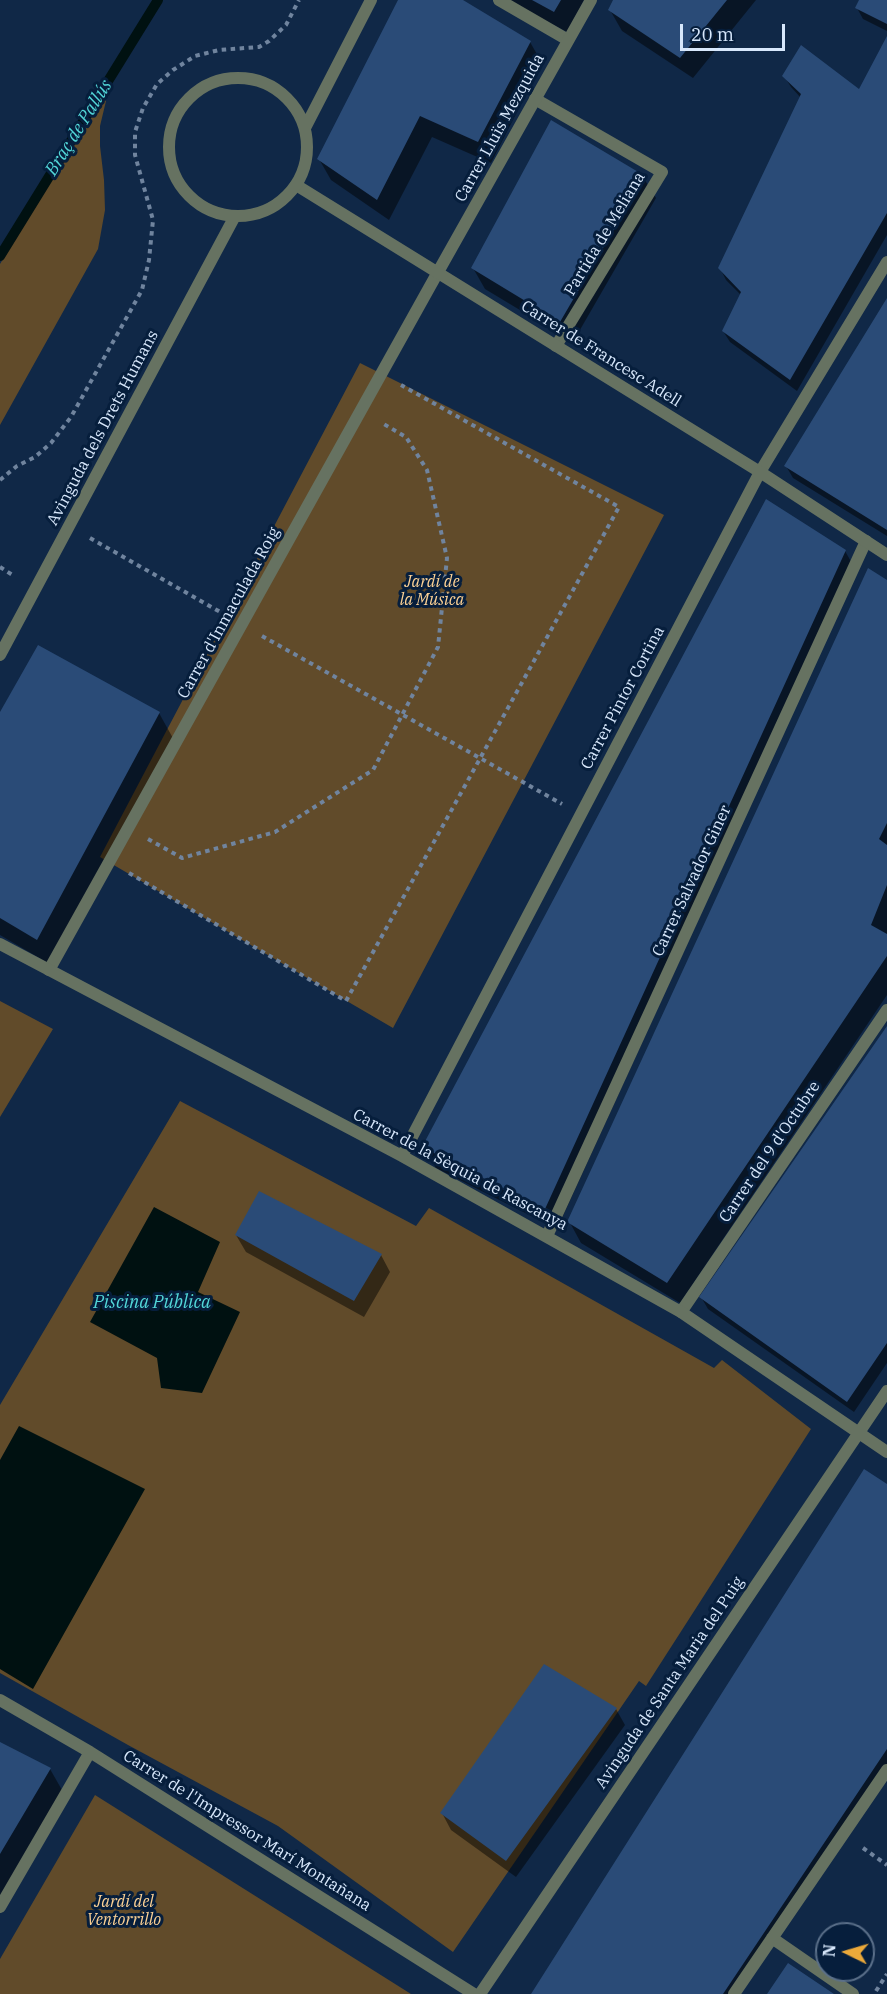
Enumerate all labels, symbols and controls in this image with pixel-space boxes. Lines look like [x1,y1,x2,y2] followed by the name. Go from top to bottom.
[683,12,788,50] scale bar
[691,23,734,46] text: 20 m
[451,50,549,206] street label: Carrer Lluïs Mezquida
[41,76,117,180] water label: Braç de Pallús
[561,169,649,299] street label: Partida de Meliana
[517,297,685,411] street label: Carrer de Francesc Adell
[43,327,163,529] street label: Avinguda dels Drets Humans
[174,524,284,702] street label: Carrer d'Inmaculada Roig
[400,572,464,610] park label: Jardí de la Música
[577,623,669,773] street label: Carrer Pintor Cortina
[649,802,735,960] street label: Carrer Salvador Giner
[715,1078,825,1226] street label: Carrer del 9 d'Octubre
[349,1105,571,1235] street label: Carrer de la Sèquia de Rascanya
[93,1292,211,1314] water label: Piscina Pública
[592,1573,748,1793] street label: Avinguda de Santa Maria del Puig
[119,1746,375,1916] street label: Carrer de l'Impressor Marí Montañana
[87,1892,161,1930] park label: Jardí del Ventorrillo
[815,1922,875,1982] north arrow
[819,1943,840,1958] text: N

